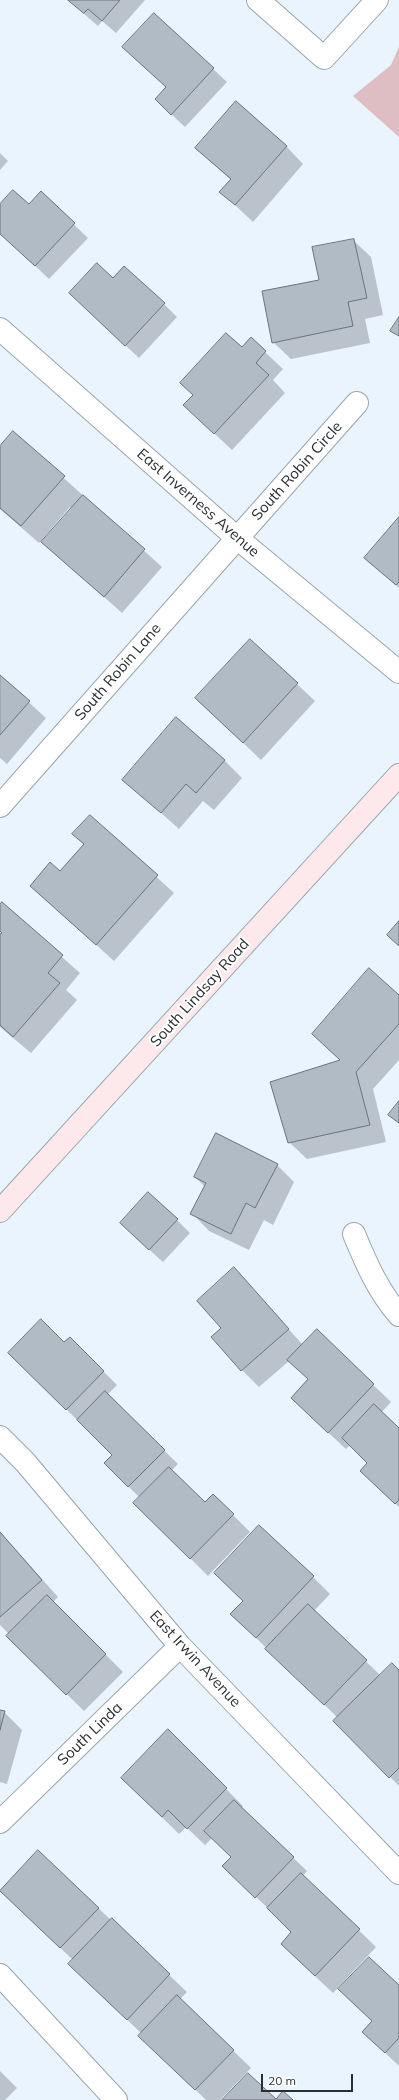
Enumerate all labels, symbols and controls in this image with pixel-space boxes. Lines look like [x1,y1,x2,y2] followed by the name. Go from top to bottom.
[248,418,346,524] street label: South Robin Circle
[133,445,263,561] street label: East Inverness Avenue
[71,620,165,724] street label: South Robin Lane
[147,935,253,1051] street label: South Lindsay Road
[146,1607,244,1711] street label: East Irwin Avenue
[54,1699,126,1769] street label: South Linda
[263,2066,355,2092] scale bar
[268,2073,296,2088] text: 20 m

